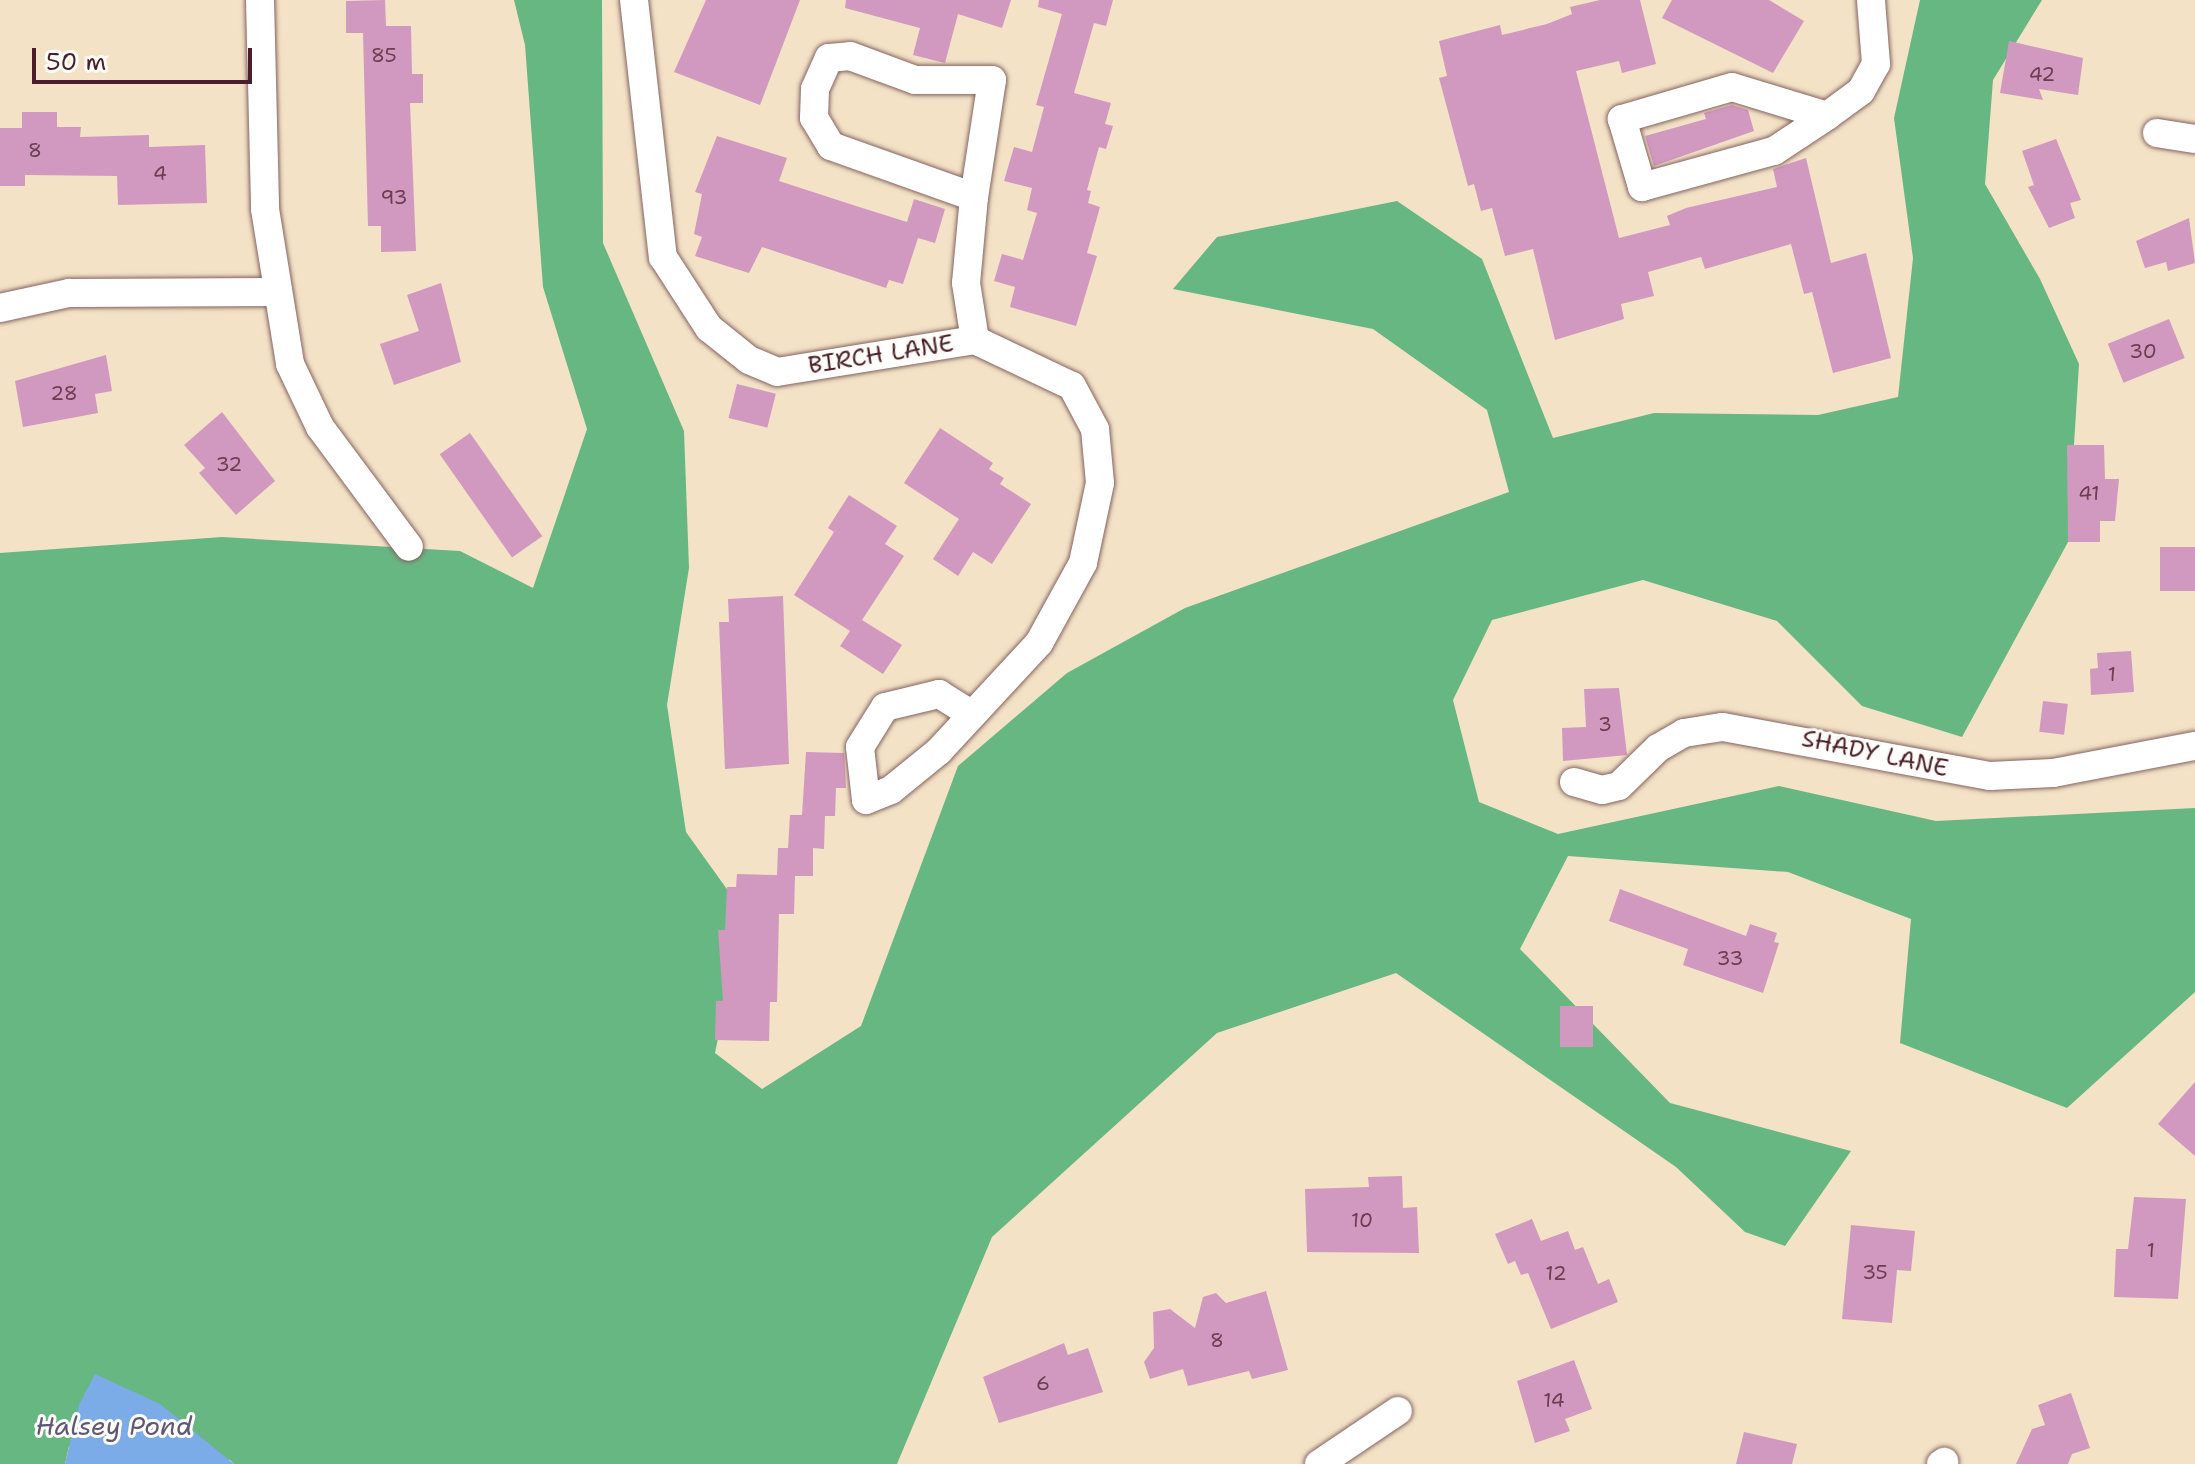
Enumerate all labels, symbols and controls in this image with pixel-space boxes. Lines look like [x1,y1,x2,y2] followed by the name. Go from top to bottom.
[36,32,256,82] scale bar
[371,43,397,67] house number: 85
[46,46,106,78] text: 50 m
[2029,62,2055,86] house number: 42
[28,138,42,162] house number: 8
[153,161,167,185] house number: 4
[380,185,408,209] house number: 93
[806,329,956,381] street label: BIRCH LANE
[2129,339,2157,363] house number: 30
[50,381,78,405] house number: 28
[216,452,242,476] house number: 32
[2078,481,2100,505] house number: 41
[2108,662,2116,686] house number: 1
[1598,712,1612,736] house number: 3
[1799,724,1951,784] street label: SHADY LANE
[1717,946,1743,970] house number: 33
[1351,1208,1373,1232] house number: 10
[2147,1238,2155,1262] house number: 1
[1862,1260,1888,1284] house number: 35
[1545,1261,1567,1285] house number: 12
[1210,1328,1224,1352] house number: 8
[1036,1371,1050,1395] house number: 6
[1543,1388,1565,1412] house number: 14
[35,1410,193,1442] water label: Halsey Pond

